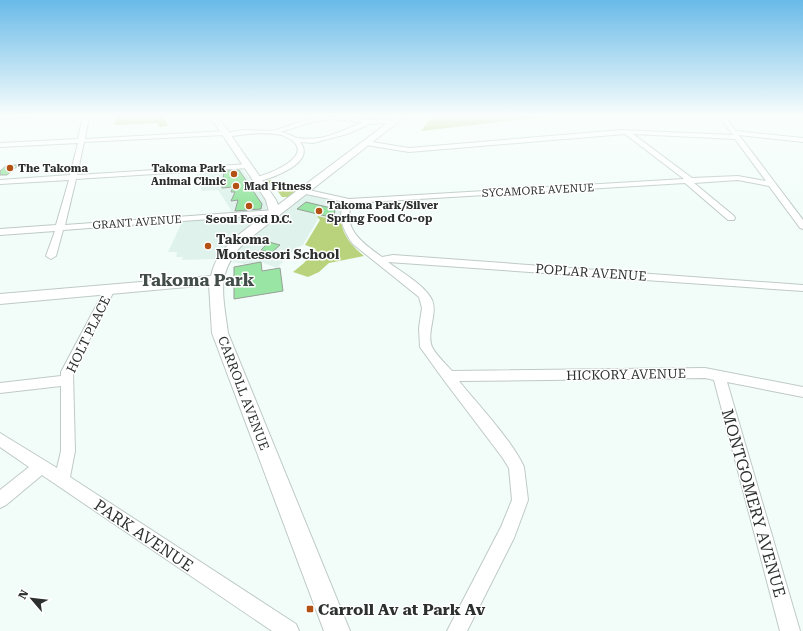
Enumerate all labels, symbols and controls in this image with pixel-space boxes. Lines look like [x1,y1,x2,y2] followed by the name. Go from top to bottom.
[18,162,88,175] place label: The Takoma
[151,162,227,188] place label: Takoma Park Animal Clinic
[5,163,15,173] marker: The Takoma
[229,169,239,179] marker: Takoma Park Animal Clinic
[244,180,312,193] place label: Mad Fitness
[231,181,241,191] marker: Mad Fitness
[481,181,595,200] street label: SYCAMORE AVENUE
[327,199,438,225] place label: Takoma Park/Silver Spring Food Co-op
[244,201,254,211] marker: Seoul Food D.C.
[314,206,324,216] marker: Takoma Park/Silver Spring Food Co-op
[92,213,182,232] street label: GRANT AVENUE
[206,213,292,226] place label: Seoul Food D.C.
[216,232,340,262] place label: Takoma Montessori School
[203,241,213,251] marker: Takoma Montessori School
[535,261,647,284] street label: POPLAR AVENUE
[139,270,255,290] district label: Takoma Park
[63,293,113,375] street label: HOLT PLACE
[215,334,272,452] street label: CARROLL AVENUE
[566,366,686,383] street label: HICKORY AVENUE
[718,407,790,599] street label: MONTGOMERY AVENUE
[91,495,197,576] street label: PARK AVENUE
[12,579,52,619] north arrow
[16,587,32,601] text: N
[318,600,486,619] place label: Carroll Av at Park Av
[305,604,315,614] marker: Carroll Av at Park Av

